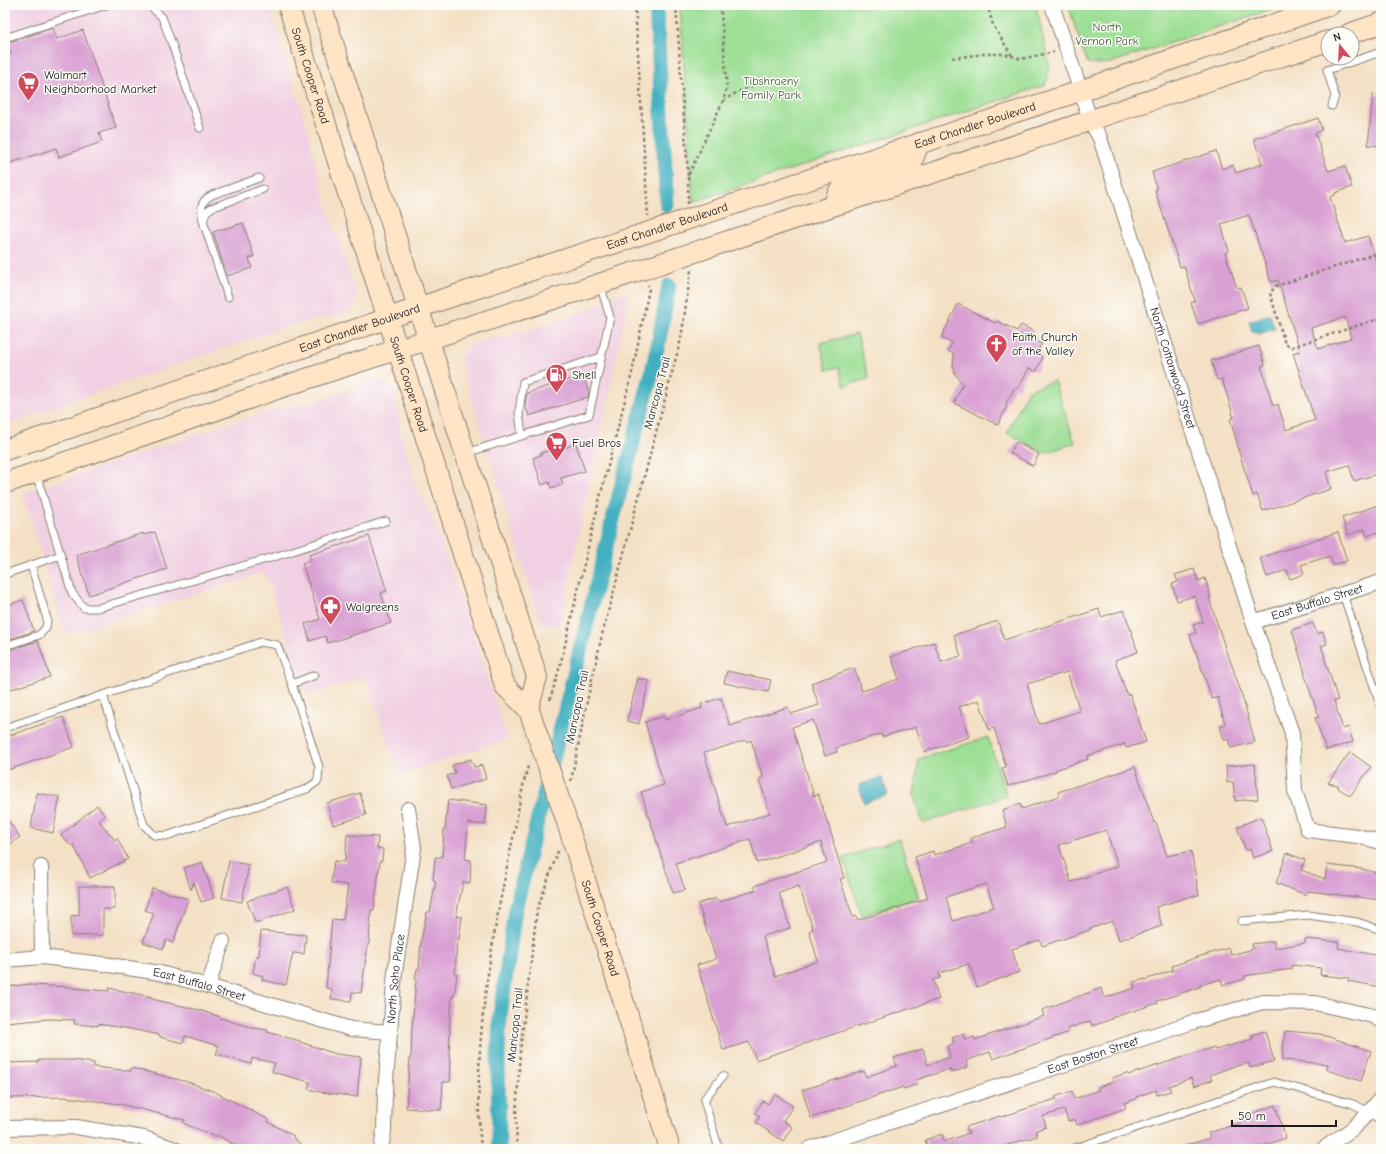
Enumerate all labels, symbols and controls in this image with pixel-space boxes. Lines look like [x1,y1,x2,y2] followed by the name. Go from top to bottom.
[1075,20,1139,48] park label: North Vernon Park
[289,26,332,125] street label: South Cooper Road
[1320,26,1360,66] north arrow
[1332,30,1342,44] text: N
[44,68,157,96] place label: Walmart Neighborhood Market
[16,69,42,102] supermarket icon: Walmart Neighborhood Market
[741,74,801,102] park label: Tibshraeny Family Park
[913,99,1037,152] street label: East Chandler Boulevard
[605,200,730,252] street label: East Chandler Boulevard
[297,301,422,355] street label: East Chandler Boulevard
[1147,306,1199,431] street label: North Cottonwood Street
[1012,330,1078,358] place label: Faith Church of the Valley
[984,331,1010,364] church icon: Faith Church of the Valley
[387,334,431,434] street label: South Cooper Road
[641,355,673,431] street label: Maricopa Trail
[543,362,569,395] fuel station icon: Shell
[572,368,596,382] place label: Shell
[544,430,570,463] supermarket icon: Fuel Bros
[572,436,621,450] place label: Fuel Bros
[1269,581,1365,623] street label: East Buffalo Street
[317,594,343,627] pharmacy icon: Walgreens
[346,600,399,614] place label: Walgreens
[562,669,592,745] street label: Maricopa Trail
[579,878,622,978] street label: South Cooper Road
[384,933,408,1024] street label: North Soho Place
[152,965,248,1004] street label: East Buffalo Street
[504,987,526,1063] street label: Maricopa Trail
[1046,1033,1141,1077] street label: East Boston Street
[1232,1102,1336,1128] scale bar
[1238,1109,1266,1123] text: 50 m

